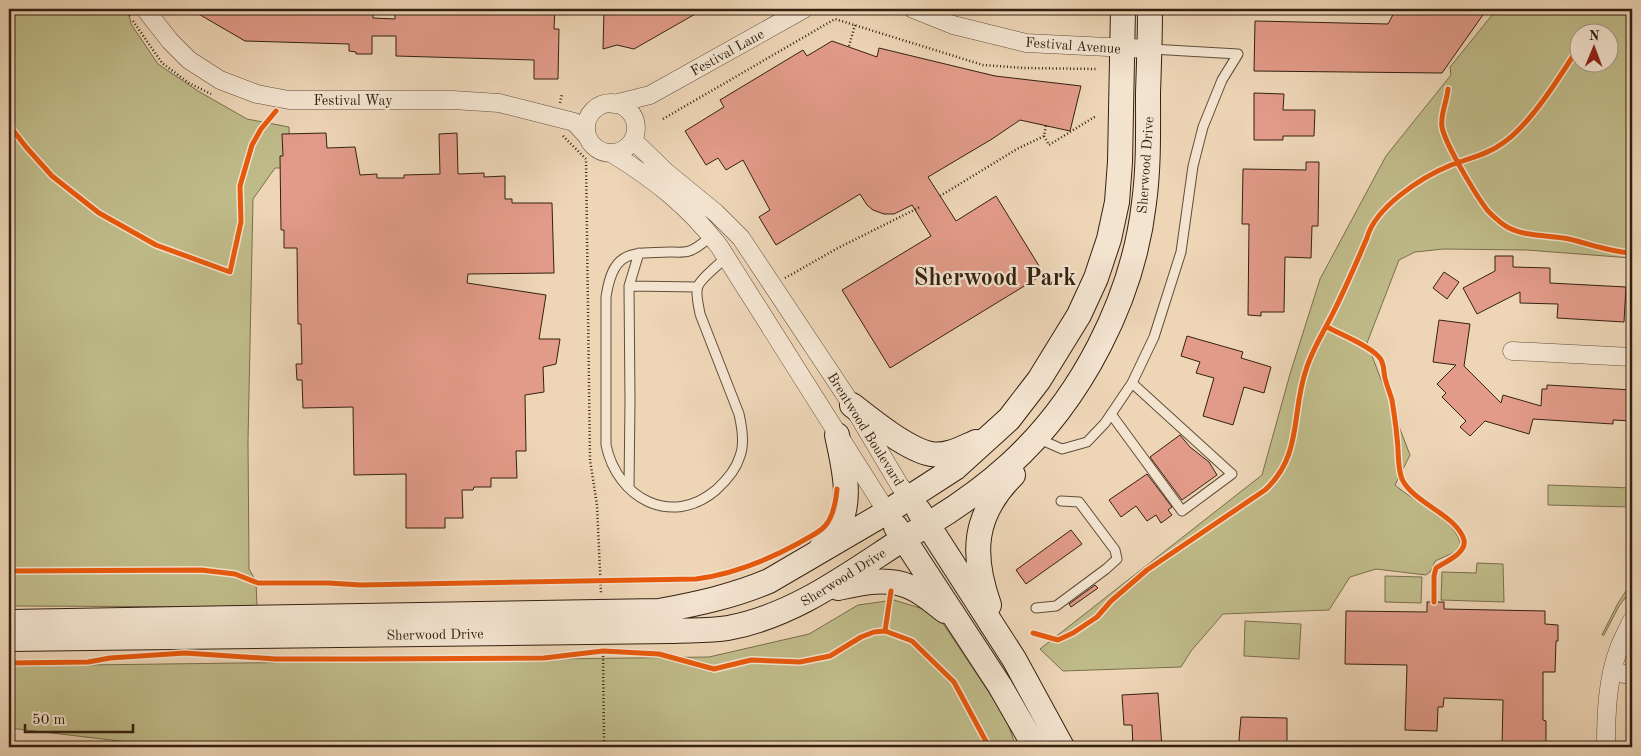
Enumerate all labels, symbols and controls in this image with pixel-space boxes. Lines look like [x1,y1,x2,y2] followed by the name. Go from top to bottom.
[1568,22,1618,72] north arrow
[688,27,767,79] street label: Festival Lane
[1589,29,1600,43] text: N
[1025,36,1121,56] street label: Festival Avenue
[313,94,393,108] street label: Festival Way
[1136,116,1156,214] street label: Sherwood Drive
[913,267,1077,291] district label: Sherwood Park
[825,370,906,489] street label: Brentwood Boulevard
[799,546,889,610] street label: Sherwood Drive
[386,627,484,643] street label: Sherwood Drive
[25,701,132,733] scale bar
[32,713,66,728] text: 50 m

